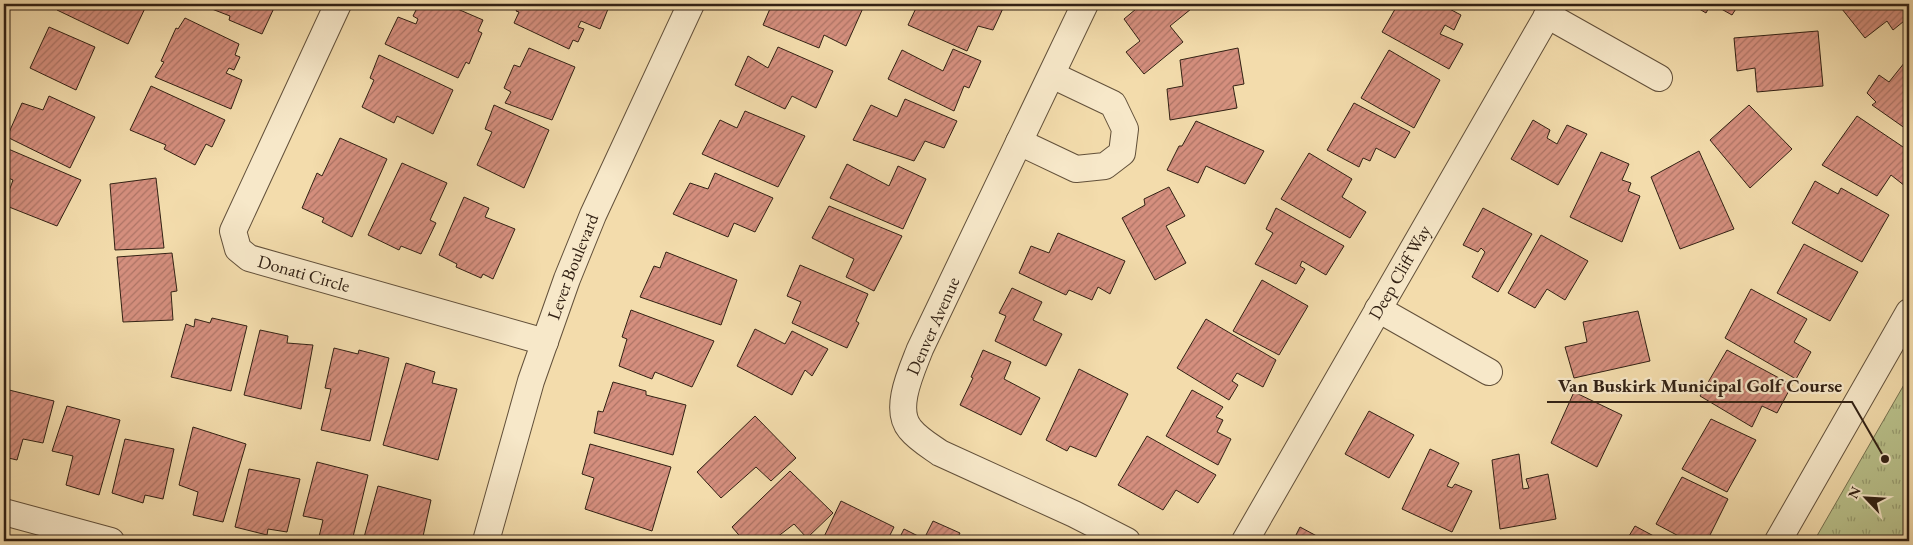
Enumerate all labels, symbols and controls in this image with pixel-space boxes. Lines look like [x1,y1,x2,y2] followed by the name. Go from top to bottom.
[542,209,604,323] street label: Lever Boulevard
[1363,221,1436,324] street label: Deep Cliff Way
[255,249,353,297] street label: Donati Circle
[901,273,964,379] street label: Denver Avenue
[1547,368,1852,402] callout: Van Buskirk Municipal Golf Course
[1558,373,1842,398] text: Van Buskirk Municipal Golf Course
[1840,472,1890,522] north arrow
[1844,483,1865,501] text: N

